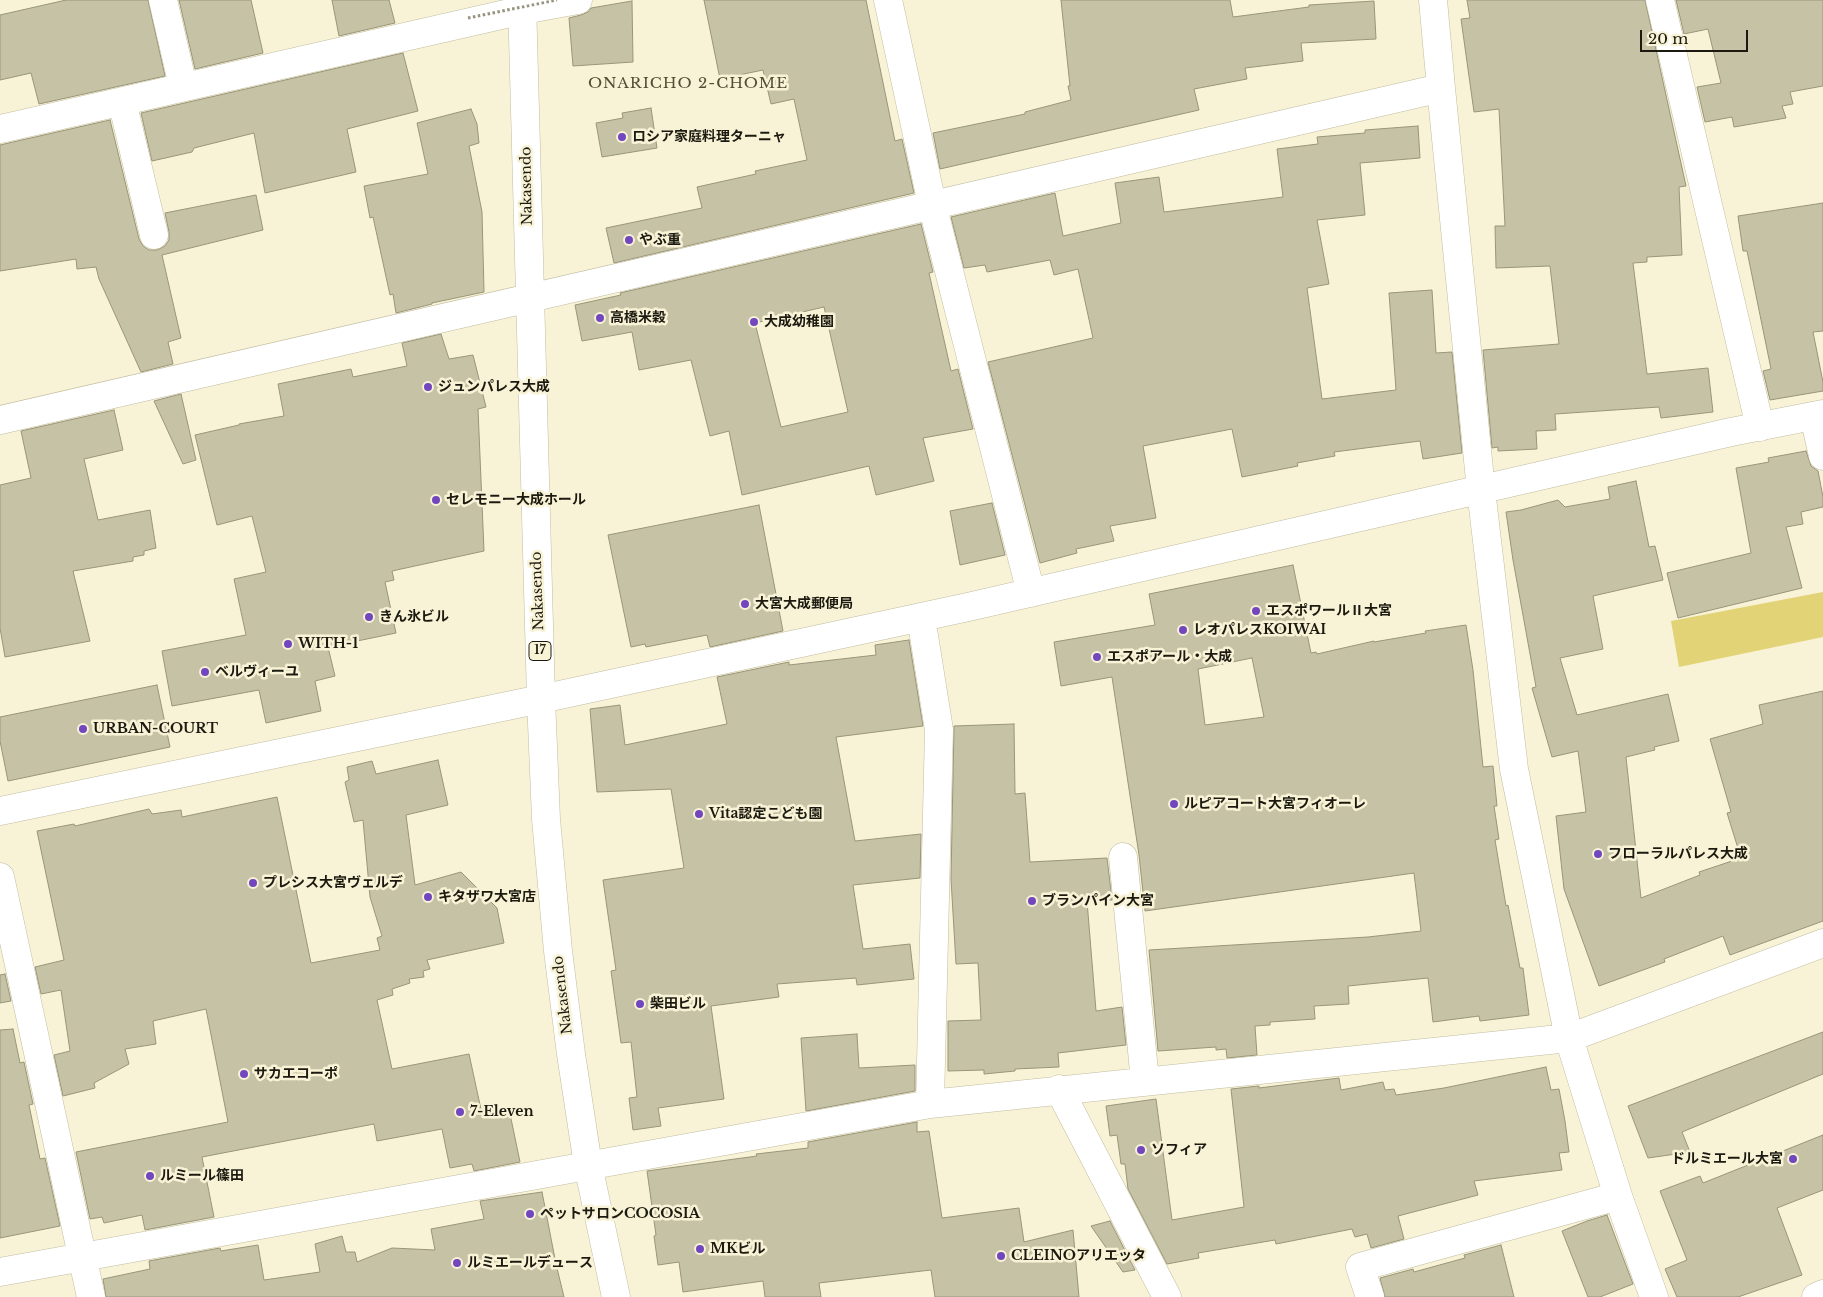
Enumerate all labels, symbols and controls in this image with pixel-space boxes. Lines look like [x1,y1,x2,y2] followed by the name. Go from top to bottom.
[1643,20,1750,52] scale bar
[1648,29,1688,48] text: 20 m
[586,75,790,93] district label: ONARICHO 2-CHOME
[632,129,786,145] place label: ロシア家庭料理ターニャ
[616,131,628,143] marker: ロシア家庭料理ターニャ
[518,146,536,226] street label: Nakasendo
[639,232,681,248] place label: やぶ重
[623,234,635,246] marker: やぶ重
[610,310,666,326] place label: 高橋米穀
[594,312,606,324] marker: 高橋米穀
[764,314,834,330] place label: 大成幼稚園
[748,316,760,328] marker: 大成幼稚園
[438,379,550,395] place label: ジュンパレス大成
[422,381,434,393] marker: ジュンパレス大成
[446,492,586,508] place label: セレモニー大成ホール
[430,494,442,506] marker: セレモニー大成ホール
[528,551,548,631] street label: Nakasendo
[755,596,853,612] place label: 大宮大成郵便局
[739,598,751,610] marker: 大宮大成郵便局
[1266,603,1392,619] place label: エスポワールⅡ大宮
[1250,605,1262,617] marker: エスポワールⅡ大宮
[379,609,449,625] place label: きん氷ビル
[363,611,375,623] marker: きん氷ビル
[1193,622,1326,638] place label: レオパレスKOIWAI
[1177,624,1189,636] marker: レオパレスKOIWAI
[298,636,358,652] place label: WITH-1
[282,638,294,650] marker: WITH-1
[529,641,551,660] road number: 17
[1107,649,1232,665] place label: エスポアール・大成
[1091,651,1103,663] marker: エスポアール・大成
[215,664,299,680] place label: ベルヴィーユ
[199,666,211,678] marker: ベルヴィーユ
[93,721,218,737] place label: URBAN-COURT
[77,723,89,735] marker: URBAN-COURT
[1184,796,1366,812] place label: ルピアコート大宮フィオーレ
[1168,798,1180,810] marker: ルピアコート大宮フィオーレ
[709,806,822,822] place label: Vita認定こども園
[693,808,705,820] marker: Vita認定こども園
[1608,846,1748,862] place label: フローラルパレス大成
[1592,848,1604,860] marker: フローラルパレス大成
[263,875,403,891] place label: プレシス大宮ヴェルデ
[247,877,259,889] marker: プレシス大宮ヴェルデ
[438,889,536,905] place label: キタザワ大宮店
[422,891,434,903] marker: キタザワ大宮店
[1042,893,1154,909] place label: ブランパイン大宮
[1026,895,1038,907] marker: ブランパイン大宮
[550,955,576,1035] street label: Nakasendo
[650,996,706,1012] place label: 柴田ビル
[634,998,646,1010] marker: 柴田ビル
[254,1066,338,1082] place label: サカエコーポ
[238,1068,250,1080] marker: サカエコーポ
[470,1104,534,1120] place label: 7-Eleven
[454,1106,466,1118] marker: 7-Eleven
[1151,1142,1207,1158] place label: ソフィア
[1135,1144,1147,1156] marker: ソフィア
[1671,1151,1783,1167] place label: ドルミエール大宮
[1787,1153,1799,1165] marker: ドルミエール大宮
[160,1168,244,1184] place label: ルミール篠田
[144,1170,156,1182] marker: ルミール篠田
[540,1206,700,1222] place label: ペットサロンCOCOSIA
[524,1208,536,1220] marker: ペットサロンCOCOSIA
[710,1241,766,1257] place label: MKビル
[694,1243,706,1255] marker: MKビル
[1011,1248,1146,1264] place label: CLEINOアリエッタ
[995,1250,1007,1262] marker: CLEINOアリエッタ
[467,1255,593,1271] place label: ルミエールデュース
[451,1257,463,1269] marker: ルミエールデュース

